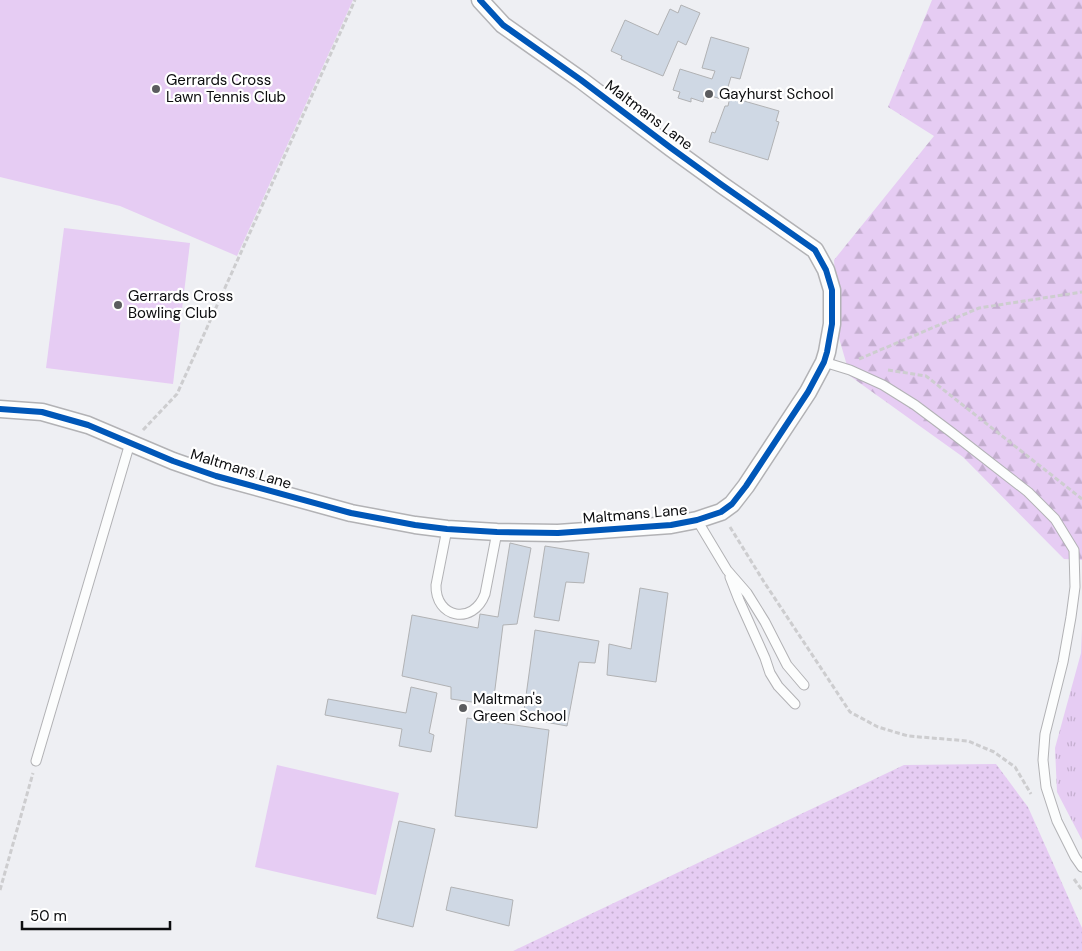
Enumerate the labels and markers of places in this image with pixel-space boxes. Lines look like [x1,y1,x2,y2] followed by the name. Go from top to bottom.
[166,70,286,107] place label: Gerrards Cross Lawn Tennis Club
[150,83,162,95] marker: Gerrards Cross Lawn Tennis Club
[719,84,834,104] place label: Gayhurst School
[703,88,715,100] marker: Gayhurst School
[128,286,233,323] place label: Gerrards Cross Bowling Club
[112,299,124,311] marker: Gerrards Cross Bowling Club
[473,689,566,726] place label: Maltman's Green School
[457,702,469,714] marker: Maltman's Green School

